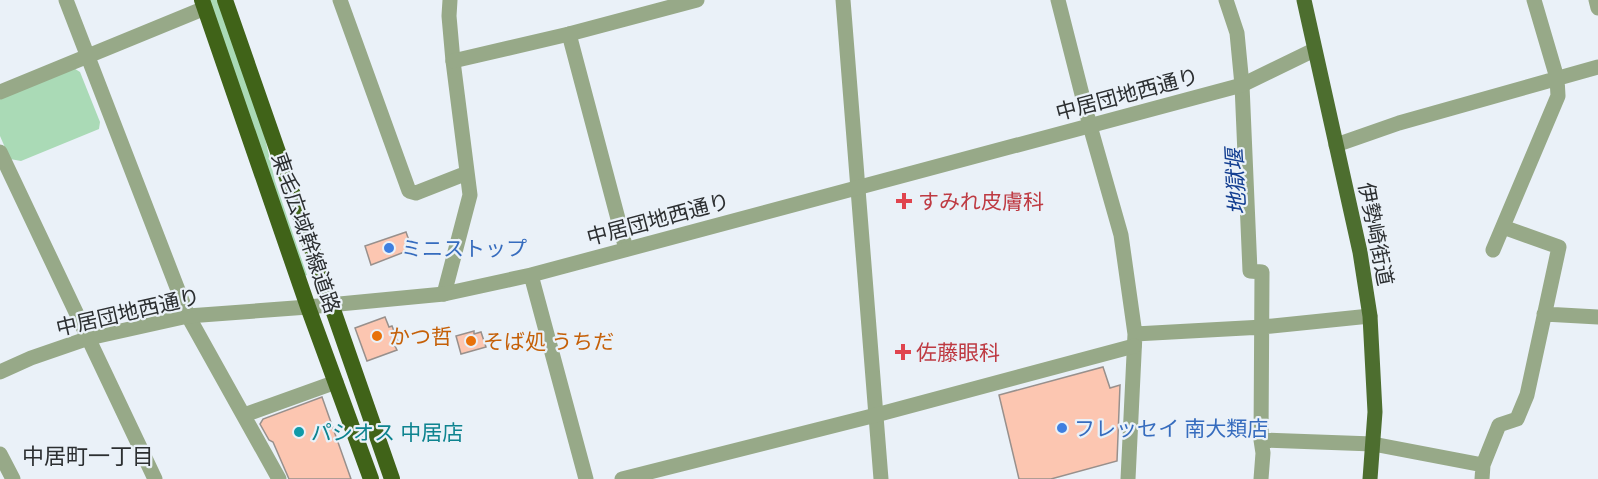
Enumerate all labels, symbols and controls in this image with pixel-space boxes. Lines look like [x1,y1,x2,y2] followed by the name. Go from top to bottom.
[1053,63,1201,125] street label: 中居団地西通り
[1221,144,1251,216] water label: 地獄堰
[267,150,345,316] street label: 東毛広域幹線道路
[1354,180,1398,288] street label: 伊勢崎街道
[584,188,732,250] street label: 中居団地西通り
[918,189,1044,214] place label: すみれ皮膚科
[895,192,913,210] marker: すみれ皮膚科
[401,236,527,261] place label: ミニストップ
[382,241,396,255] marker: ミニストップ
[54,283,202,341] street label: 中居団地西通り
[389,324,452,349] place label: かつ哲
[370,329,384,343] marker: かつ哲
[483,329,614,354] place label: そば処 うちだ
[464,334,478,348] marker: そば処 うちだ
[916,340,1000,365] place label: 佐藤眼科
[894,343,912,361] marker: 佐藤眼科
[1074,416,1268,441] place label: フレッセイ 南大類店
[311,420,463,445] place label: パシオス 中居店
[1055,421,1069,435] marker: フレッセイ 南大類店
[292,425,306,439] marker: パシオス 中居店
[22,443,154,470] district label: 中居町一丁目

